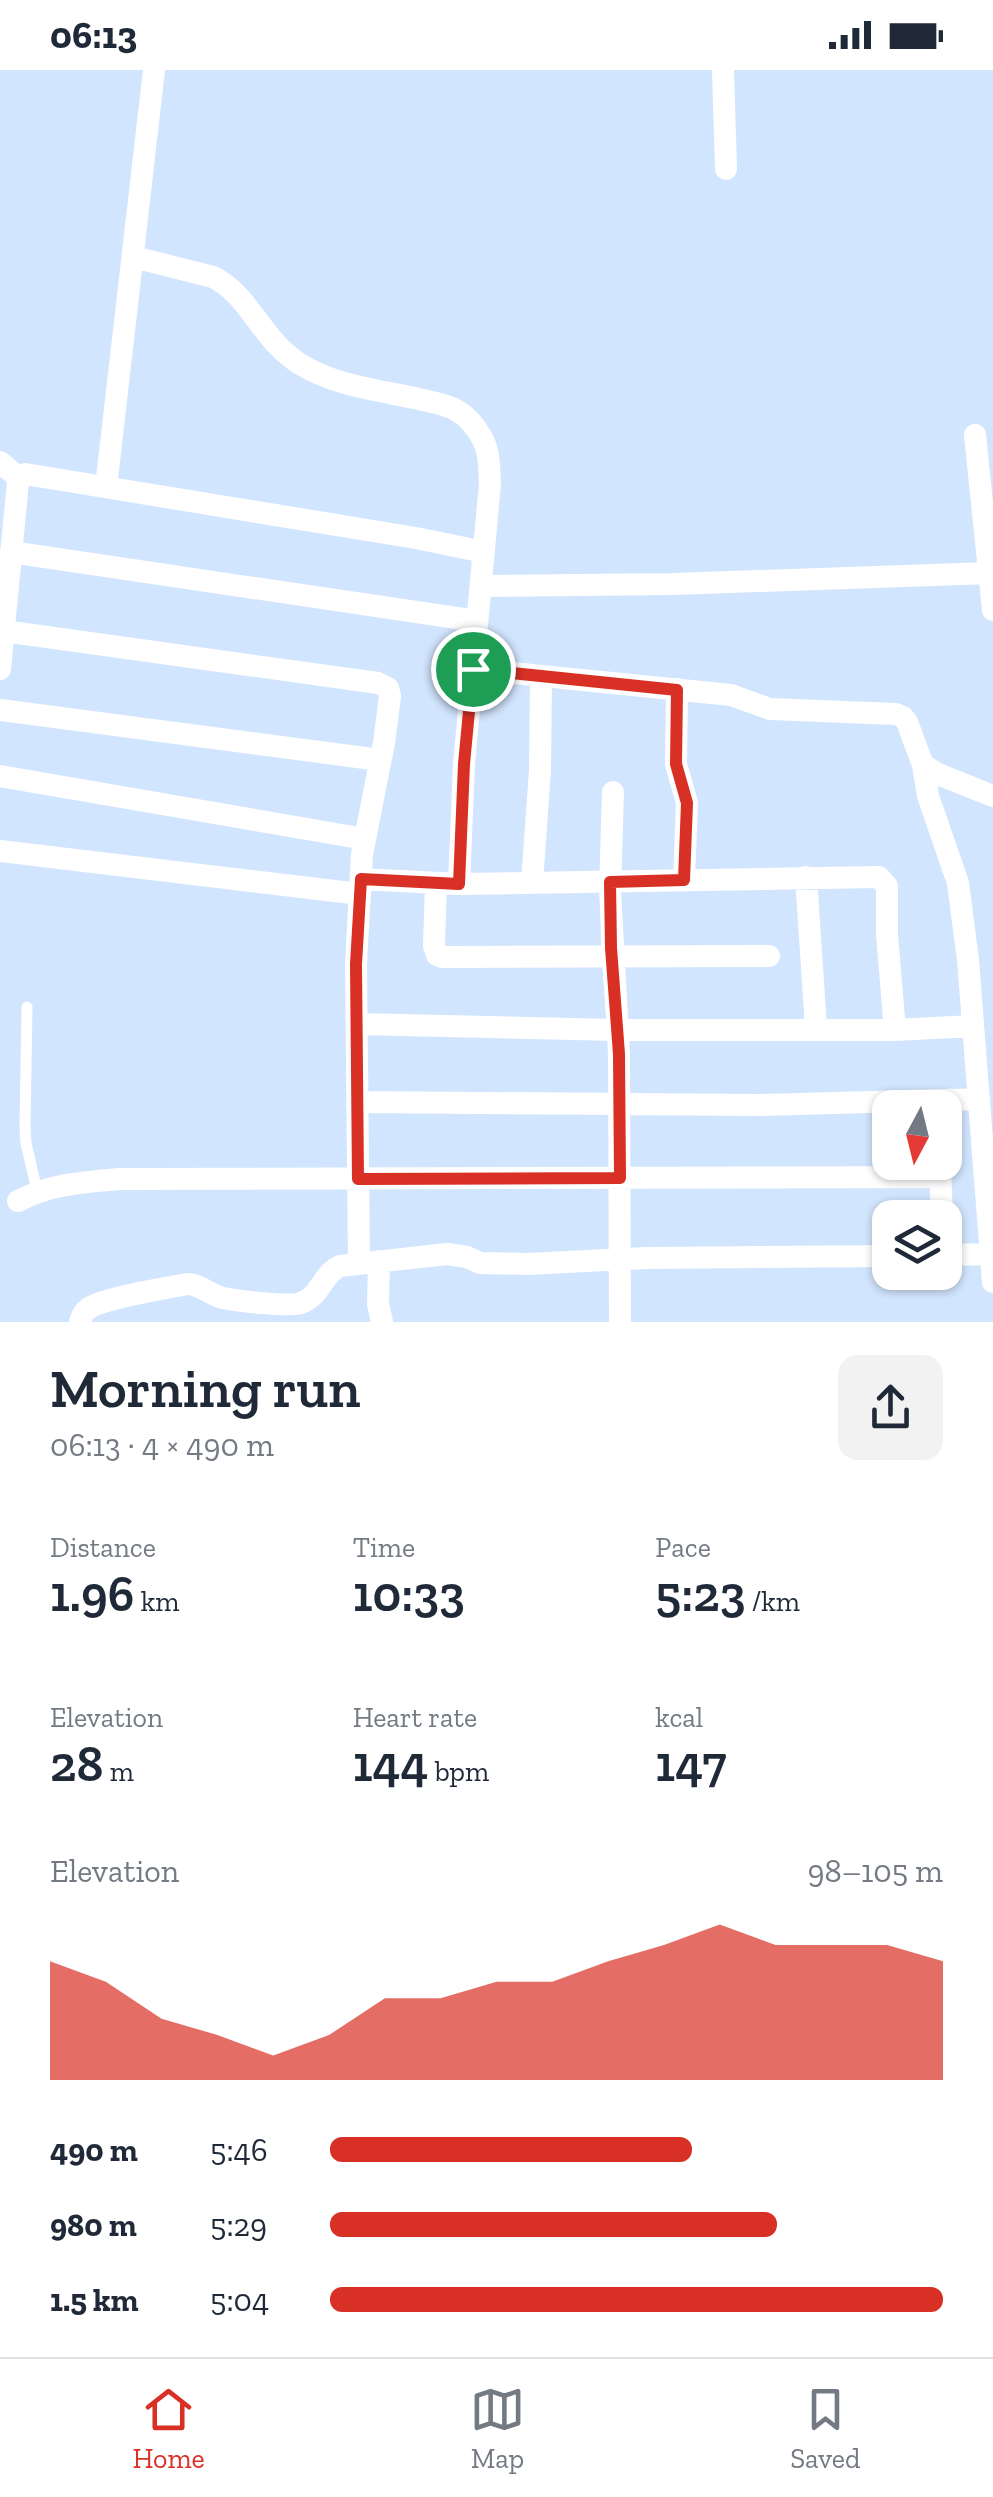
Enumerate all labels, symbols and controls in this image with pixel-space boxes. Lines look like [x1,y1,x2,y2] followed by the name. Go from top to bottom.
[50,12,137,58] text: 06:13
[431,627,516,712] pin
[446,642,501,697] icon: arrive
[872,1090,962,1180] north arrow
[872,1090,962,1290] map controls
[872,1200,962,1290] button: layers
[50,1355,361,1421] text: Morning run
[838,1355,943,1460] button: share
[50,1426,274,1464] text: 06:13 · 4 × 490 m
[50,1531,156,1564] text: Distance
[353,1531,415,1564] text: Time
[655,1531,711,1564] text: Pace
[50,1564,134,1624] text: 1.96
[353,1564,465,1624] text: 10:33
[655,1564,745,1624] text: 5:23
[134,1585,179,1618] text: km
[745,1585,800,1618] text: /km
[50,1701,163,1734] text: Elevation
[353,1701,477,1734] text: Heart rate
[655,1701,703,1734] text: kcal
[50,1734,103,1794] text: 28
[353,1734,428,1794] text: 144
[655,1734,726,1794] text: 147
[103,1755,134,1788] text: m
[428,1755,489,1788] text: bpm
[50,1852,179,1890] text: Elevation
[807,1852,943,1890] text: 98–105 m
[50,2131,138,2169] text: 490 m
[210,2131,268,2169] text: 5:46
[50,2206,137,2244] text: 980 m
[210,2206,267,2244] text: 5:29
[50,2281,139,2319] text: 1.5 km
[210,2281,269,2319] text: 5:04
[133,2382,205,2475] tab: Home
[470,2382,525,2475] tab: Map
[790,2382,860,2475] tab: Saved

